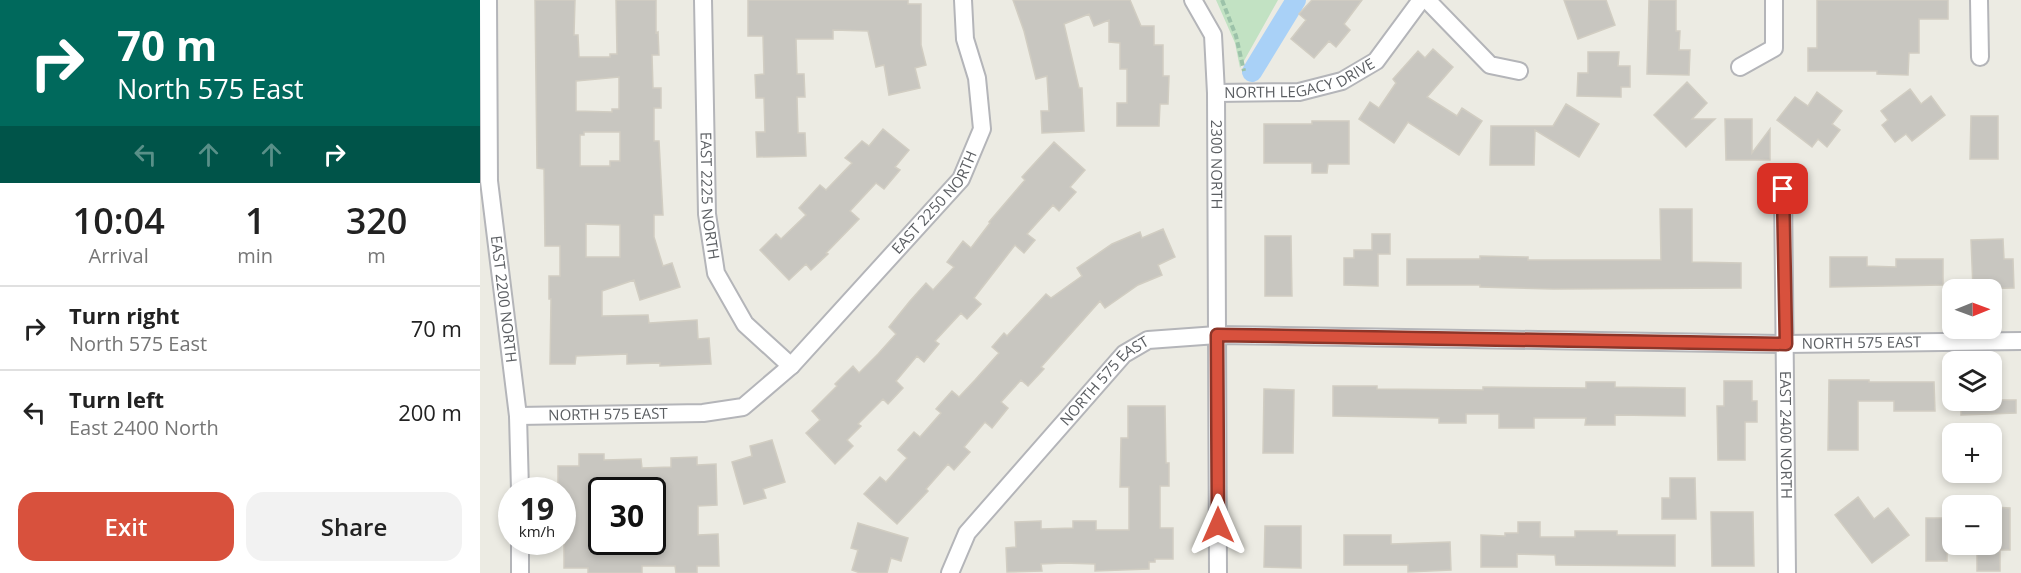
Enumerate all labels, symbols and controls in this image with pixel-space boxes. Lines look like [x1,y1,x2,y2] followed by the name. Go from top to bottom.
[117,16,217,73] text: 70 m
[18,24,96,102] icon: right
[1224,53,1378,102] street label: NORTH LEGACY DRIVE
[117,70,304,107] text: North 575 East
[1207,120,1227,210] street label: 2300 NORTH
[696,132,725,261] street label: EAST 2225 NORTH
[129,138,162,171] icon: left
[192,138,225,171] icon: ahead
[255,138,288,171] icon: ahead
[318,138,351,171] icon: right
[887,147,981,258] street label: EAST 2250 NORTH
[1757,163,1808,214] pin
[1766,172,1799,205] icon: arrive
[73,196,165,245] text: 10:04
[245,196,266,245] text: 1
[346,196,407,245] text: 320
[487,234,522,364] street label: EAST 2200 NORTH
[89,242,149,269] text: Arrival
[237,242,273,269] text: min
[367,242,386,269] text: m
[1942,279,2002,339] north arrow
[1942,279,2002,555] map controls
[69,300,180,330] text: Turn right
[18,312,51,345] icon: right
[411,313,462,343] text: 70 m
[69,330,207,357] text: North 575 East
[1055,330,1153,429] street label: NORTH 575 EAST
[1802,331,1922,353] street label: NORTH 575 EAST
[1942,351,2002,411] button: layers
[1776,371,1797,499] street label: EAST 2400 NORTH
[69,384,164,414] text: Turn left
[18,396,51,429] icon: left
[398,397,462,427] text: 200 m
[548,403,669,425] street label: NORTH 575 EAST
[69,414,219,441] text: East 2400 North
[1942,423,2002,483] button: +
[588,477,666,555] speed limit sign: 30
[520,488,554,529] text: 19
[18,492,234,561] button: Exit
[246,492,462,561] button: Share
[1186,493,1250,557] position arrow
[1942,495,2002,555] button: −
[519,521,555,541] text: km/h

